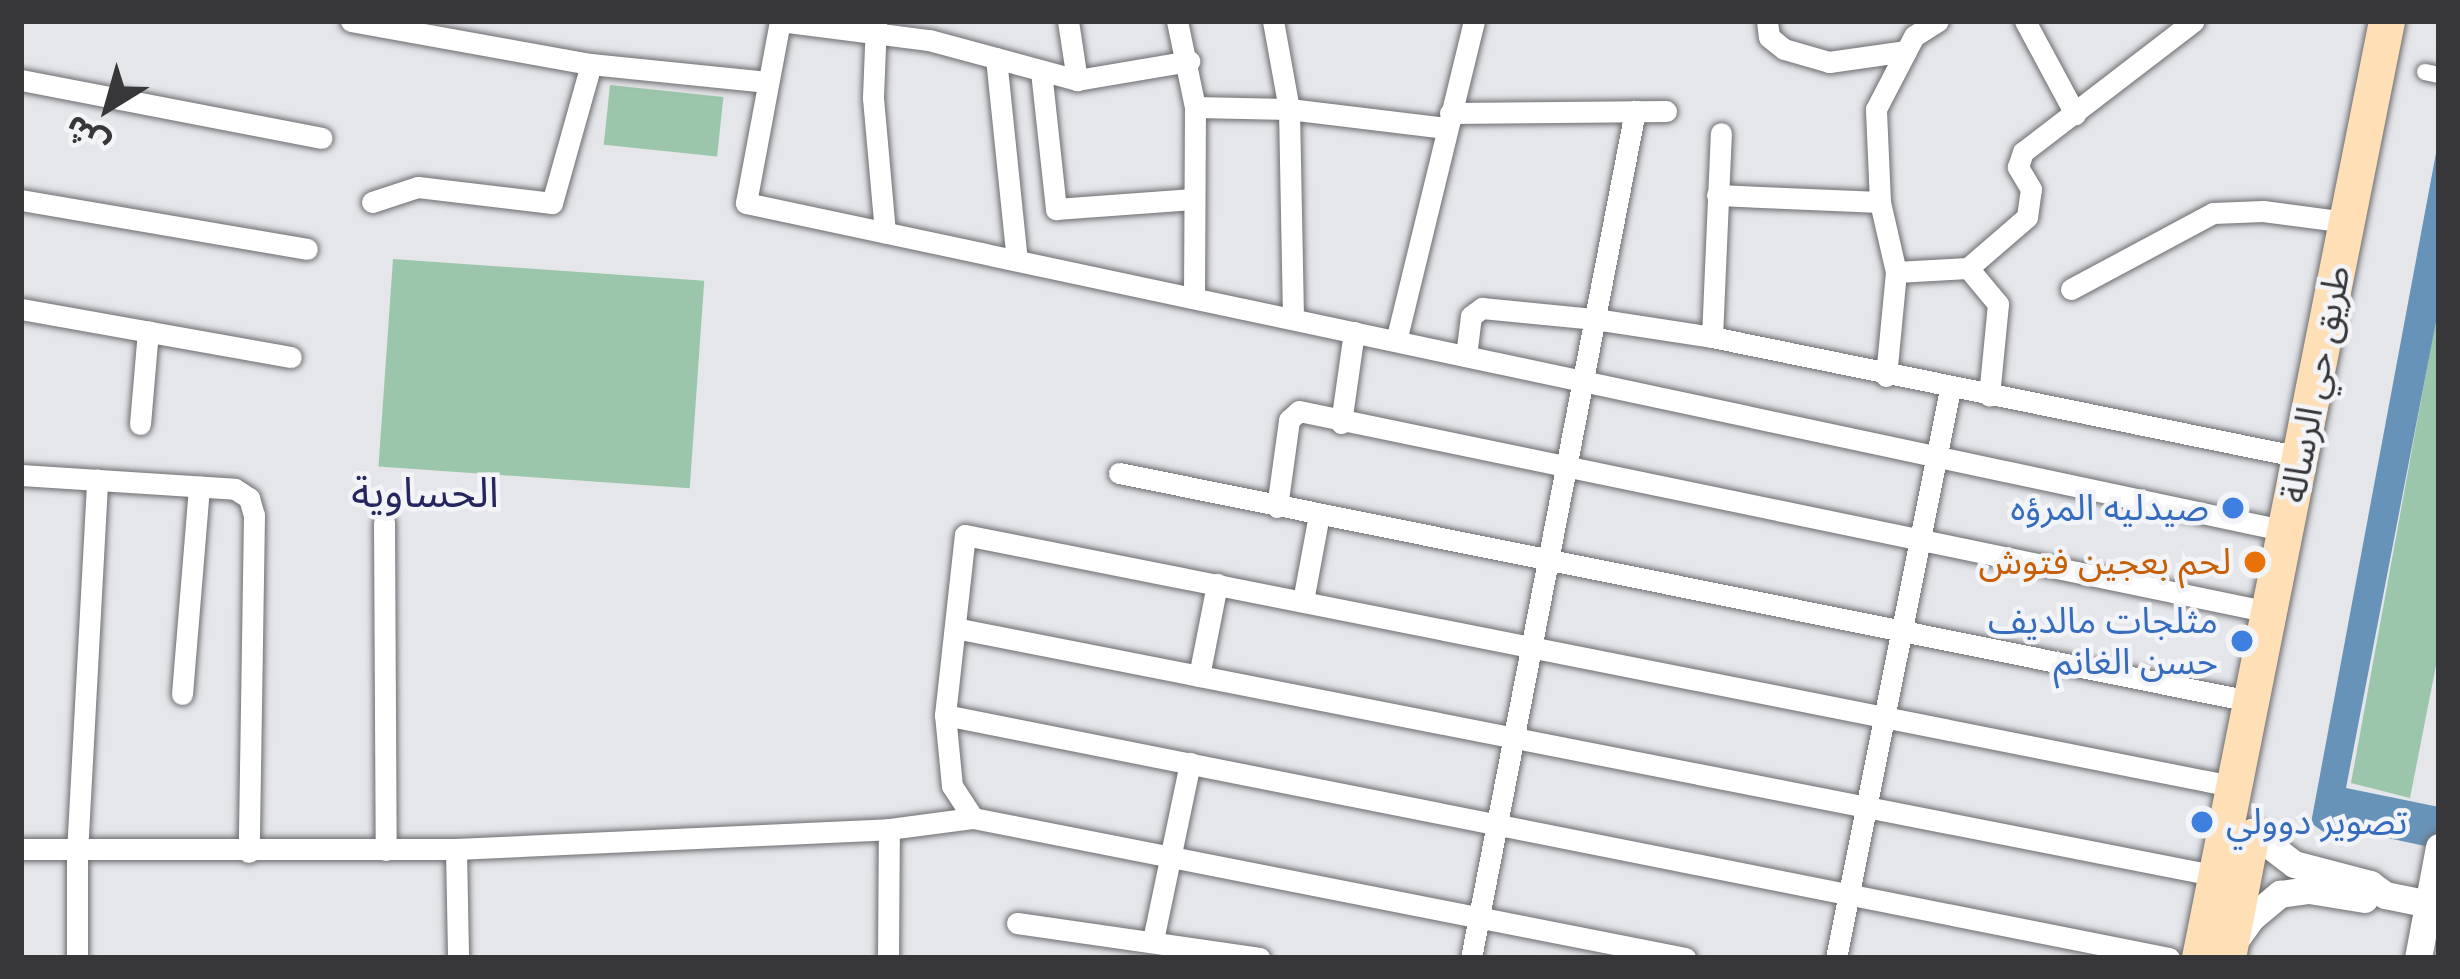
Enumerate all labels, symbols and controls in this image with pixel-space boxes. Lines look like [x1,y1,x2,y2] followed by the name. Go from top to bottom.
[48,48,168,168] north arrow
[56,107,116,166] text: ش
[2271,262,2359,506] street label: طريق حي الرسالة
[351,467,499,517] district label: الحساوية
[2011,486,2209,530] place label: صيدليه المرؤه
[2220,495,2246,521] marker: صيدليه المرؤه
[1978,540,2231,584] place label: لحم بعجين فتوش
[2242,549,2268,575] marker: لحم بعجين فتوش
[1988,598,2218,683] place label: مثلجات مالديف حسن الغانم
[2229,628,2255,654] marker: مثلجات مالديف حسن الغانم
[2226,800,2408,844] place label: تصوير دوولي
[2189,809,2215,835] marker: تصوير دوولي

